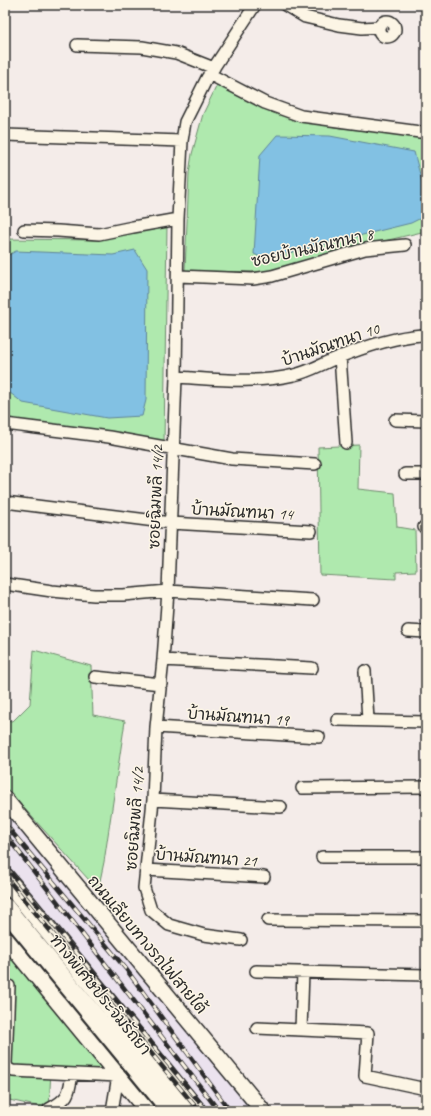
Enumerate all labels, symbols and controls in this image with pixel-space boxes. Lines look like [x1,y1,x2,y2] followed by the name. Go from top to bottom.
[249,223,377,272] street label: ซอยบ้านมัณฑนา 8
[278,317,384,371] street label: บ้านมัณฑนา 10
[143,443,168,549] street label: ซอยฉิมพลี 14/2
[190,498,295,525] street label: บ้านมัณฑนา 14
[186,702,291,731] street label: บ้านมัณฑนา 19
[120,765,149,872] street label: ซอยฉิมพลี 14/2
[154,843,258,872] street label: บ้านมัณฑนา 21
[83,870,213,1018] street label: ถนนเลียบทางรถไฟสายใต้
[45,930,156,1059] street label: ทางพิเศษประจิมรัถยา

